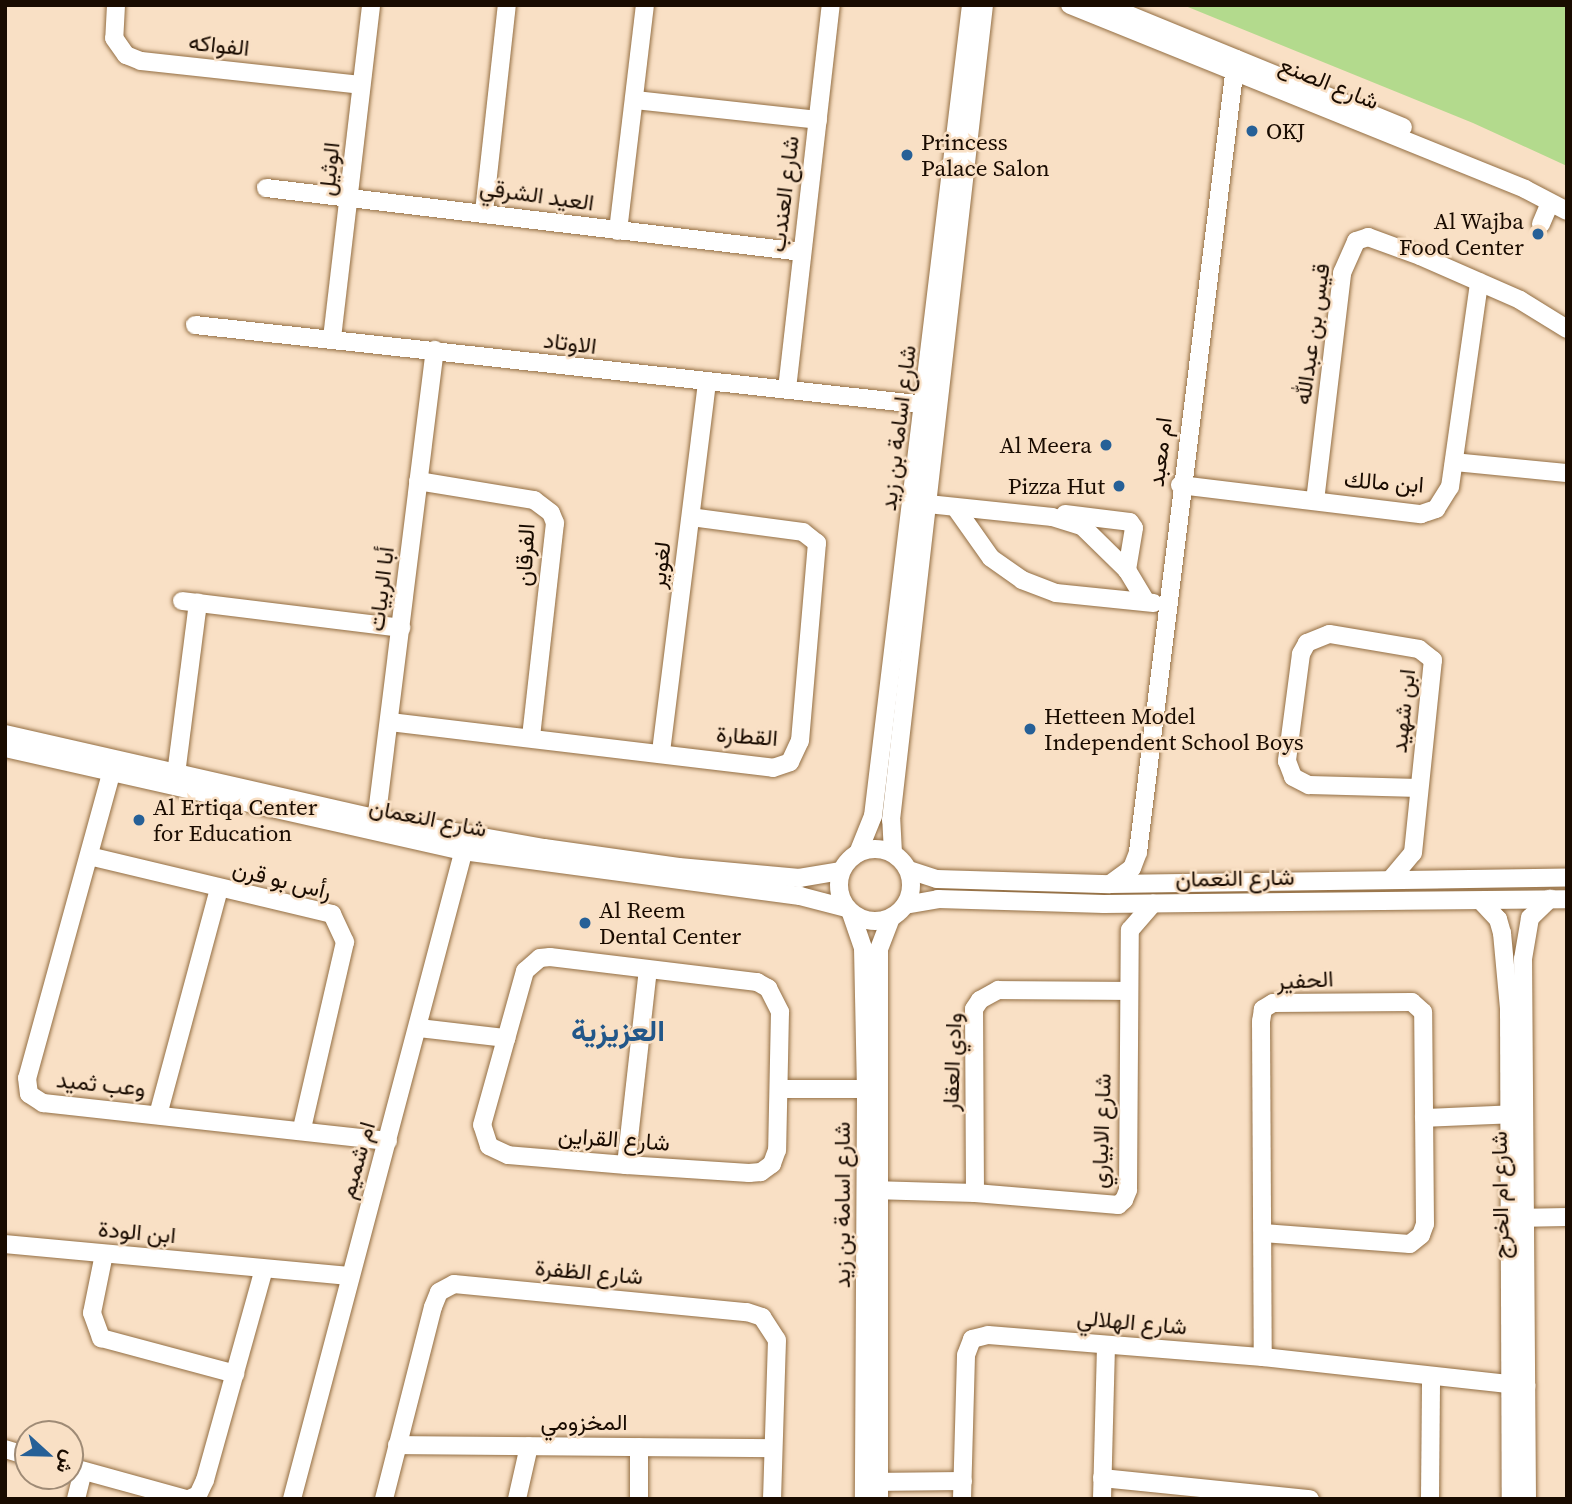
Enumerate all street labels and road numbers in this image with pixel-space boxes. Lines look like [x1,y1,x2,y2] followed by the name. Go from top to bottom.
[187,28,251,62] street label: الفواكه
[1275,51,1383,115] street label: شارع الصنع
[763,134,805,254] street label: شارع العندب
[312,141,346,197] street label: الوثيل
[478,173,596,217] street label: العيد الشرقي
[1288,262,1336,406] street label: قيس بن عبدالله
[542,326,598,360] street label: الاوتاد
[874,344,922,512] street label: شارع اسامة بن زيد
[1142,416,1178,488] street label: ام معبد
[1343,465,1425,499] street label: ابن مالك
[510,523,540,587] street label: الفرقان
[643,540,677,590] street label: لغوير
[362,545,400,633] street label: أبا الربيات
[1385,668,1421,754] street label: ابن شهيد
[715,720,779,752] street label: القطارة
[367,793,489,843] street label: شارع النعمان
[230,854,334,906] street label: رأس بو قرن
[1175,863,1295,893] street label: شارع النعمان
[1276,965,1334,995] street label: الحفير
[936,1012,968,1112] street label: وادي العقار
[55,1066,147,1102] street label: وعب ثميد
[1085,1073,1117,1189] street label: شارع الابياري
[333,1118,381,1202] street label: ام شميم
[557,1121,671,1157] street label: شارع القراين
[828,1122,856,1288] street label: شارع اسامة بن زيد
[1485,1131,1515,1259] street label: شارع ام الخرج
[97,1215,177,1249] street label: ابن الودة
[534,1254,644,1290] street label: شارع الظفرة
[1076,1303,1188,1341] street label: شارع الهلالي
[540,1408,628,1436] street label: المخزومي

